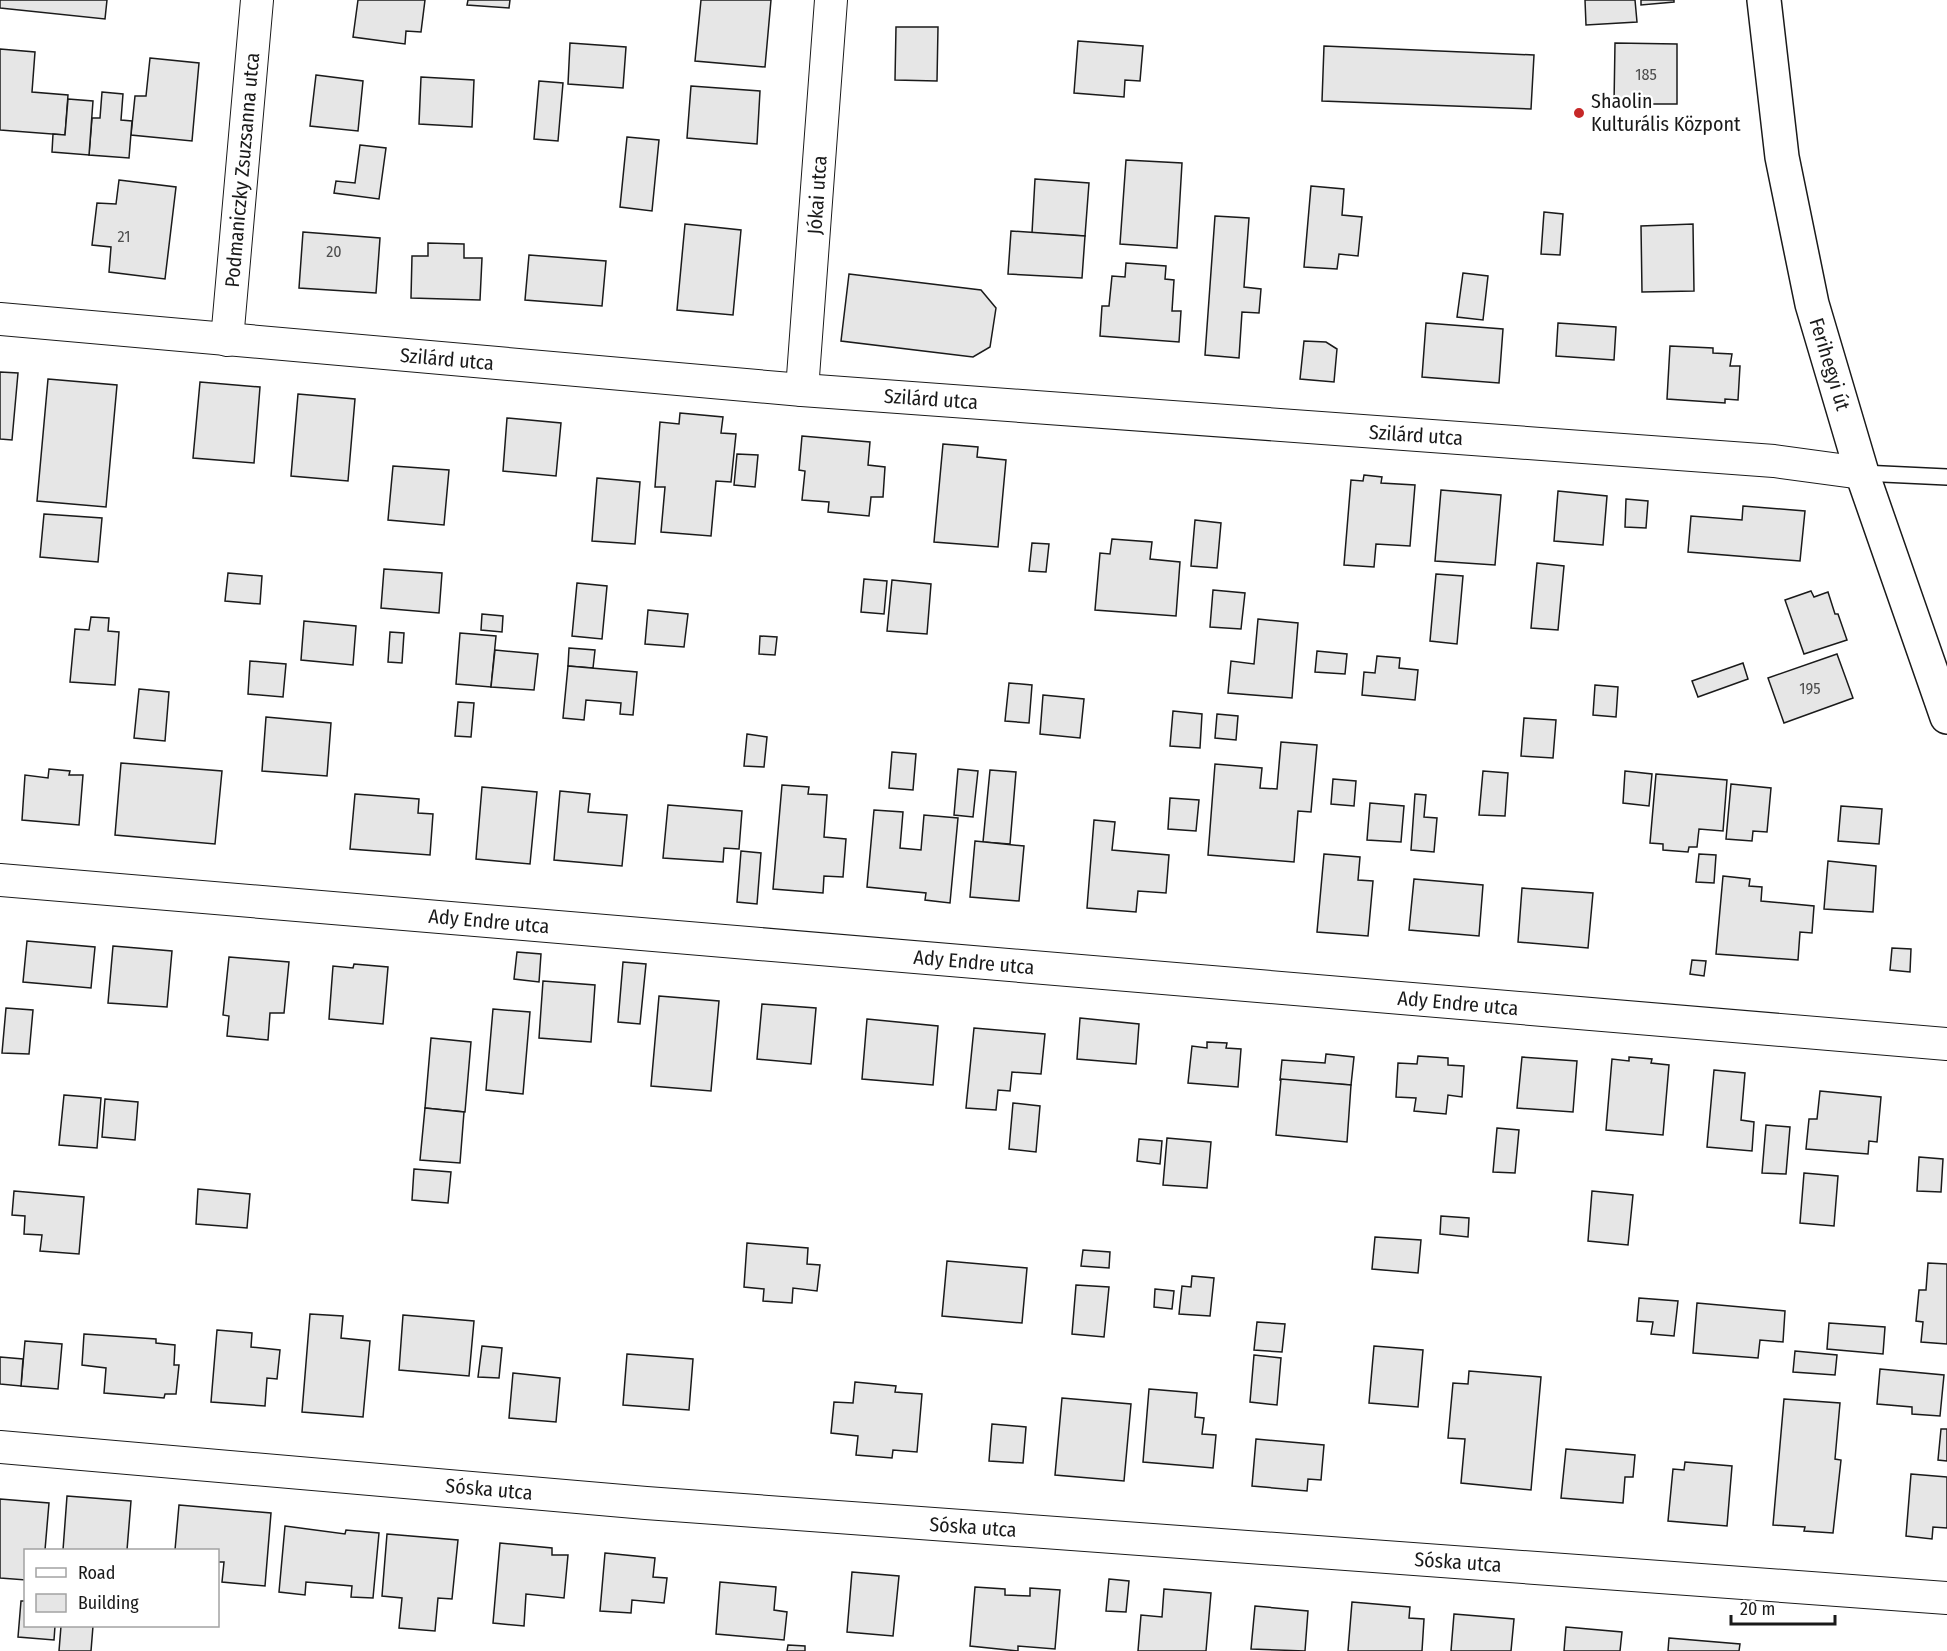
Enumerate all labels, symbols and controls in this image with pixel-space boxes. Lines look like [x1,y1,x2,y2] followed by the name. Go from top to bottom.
[220,51,264,289] street label: Podmaniczky Zsuzsanna utca
[1635,65,1657,84] house number: 185
[1591,89,1741,136] place label: Shaolin Kulturális Központ
[1572,106,1586,120] marker: Shaolin Kulturális Központ
[802,155,832,235] street label: Jókai utca
[118,227,130,246] house number: 21
[326,242,342,261] house number: 20
[1805,315,1856,414] street label: Ferihegyi út
[399,343,495,375] street label: Szilárd utca
[883,384,979,414] street label: Szilárd utca
[1368,420,1464,450] street label: Szilárd utca
[1799,679,1821,698] house number: 195
[428,904,550,938] street label: Ady Endre utca
[913,945,1035,979] street label: Ady Endre utca
[1397,986,1519,1020] street label: Ady Endre utca
[444,1473,534,1505] street label: Sóska utca
[929,1512,1017,1542] street label: Sóska utca
[1414,1547,1502,1577] street label: Sóska utca
[24,1549,219,1627] legend
[78,1562,115,1584] text: Road
[1731,1588,1834,1626] scale bar
[78,1592,139,1614] text: Building
[1740,1598,1775,1620] text: 20 m

